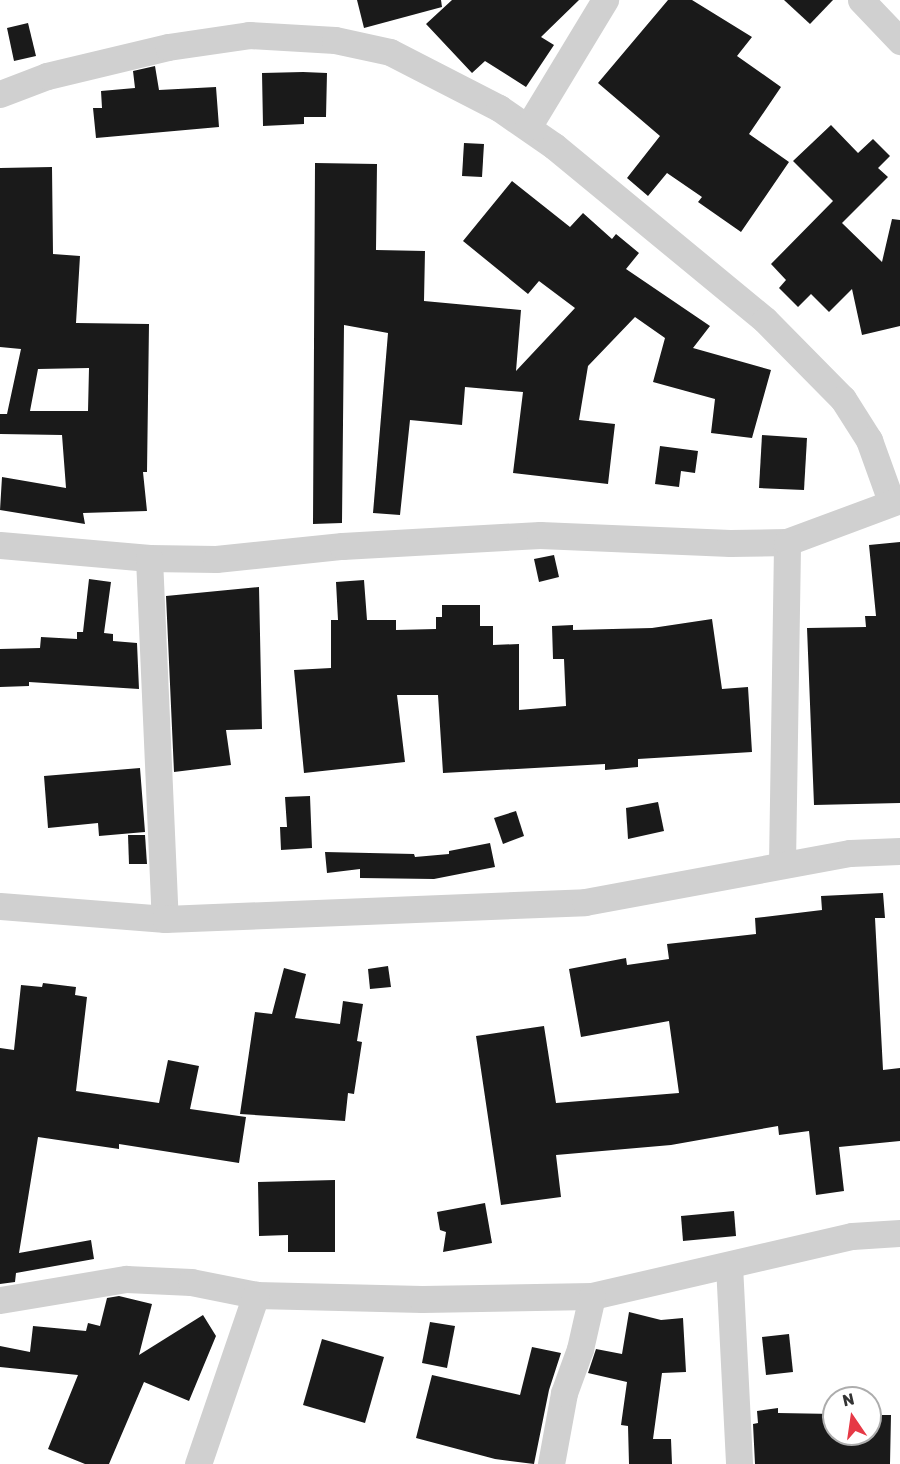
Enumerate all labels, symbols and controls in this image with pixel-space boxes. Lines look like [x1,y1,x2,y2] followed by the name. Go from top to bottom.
[822,1386,882,1446] north arrow
[841,1389,856,1410] text: N

